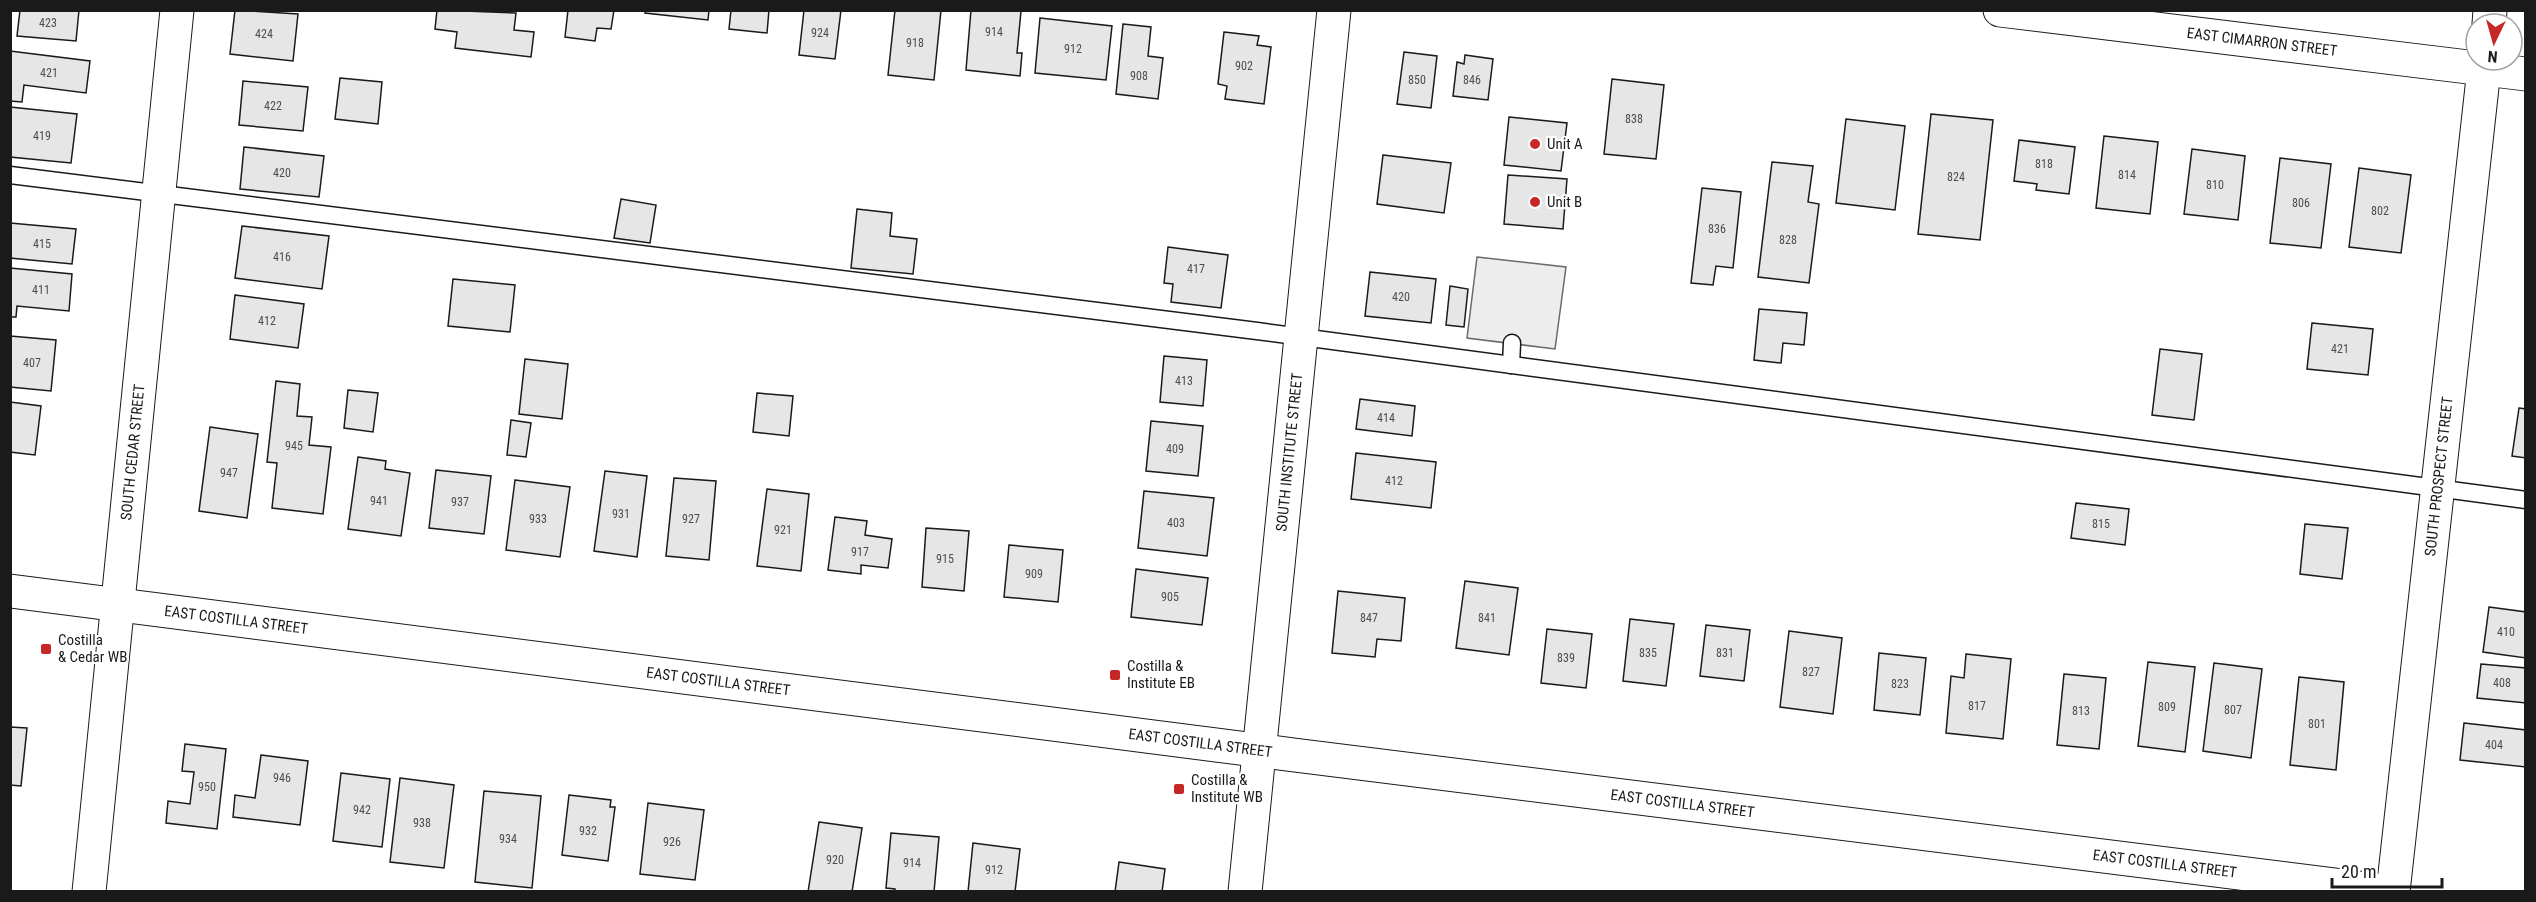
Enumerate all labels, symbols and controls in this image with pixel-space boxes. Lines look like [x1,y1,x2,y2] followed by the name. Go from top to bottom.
[2464,12,2524,72] north arrow
[39,16,57,30] house number: 423
[2186,24,2339,60] street label: EAST CIMARRON STREET
[985,25,1003,39] house number: 914
[811,26,829,40] house number: 924
[255,27,273,41] house number: 424
[906,36,924,50] house number: 918
[1064,42,1082,56] house number: 912
[2487,47,2498,66] text: N
[1235,59,1253,73] house number: 902
[40,66,58,80] house number: 421
[1130,69,1148,83] house number: 908
[1408,73,1426,87] house number: 850
[1463,73,1481,87] house number: 846
[264,99,282,113] house number: 422
[1625,112,1643,126] house number: 838
[33,129,51,143] house number: 419
[1547,135,1583,153] place label: Unit A
[1528,137,1542,151] marker: Unit A
[2035,157,2053,171] house number: 818
[273,166,291,180] house number: 420
[2118,168,2136,182] house number: 814
[1947,170,1965,184] house number: 824
[2206,178,2224,192] house number: 810
[1547,193,1582,211] place label: Unit B
[1528,195,1542,209] marker: Unit B
[2292,196,2310,210] house number: 806
[2371,204,2389,218] house number: 802
[1708,222,1726,236] house number: 836
[1779,233,1797,247] house number: 828
[33,237,51,251] house number: 415
[273,250,291,264] house number: 416
[1187,262,1205,276] house number: 417
[32,283,50,297] house number: 411
[1392,290,1410,304] house number: 420
[258,314,276,328] house number: 412
[2331,342,2349,356] house number: 421
[23,356,41,370] house number: 407
[1272,372,1306,532] street label: SOUTH INSTITUTE STREET
[1175,374,1193,388] house number: 413
[117,383,149,521] street label: SOUTH CEDAR STREET
[2421,396,2457,557] street label: SOUTH PROSPECT STREET
[1377,411,1395,425] house number: 414
[285,439,303,453] house number: 945
[1166,442,1184,456] house number: 409
[220,466,238,480] house number: 947
[1385,474,1403,488] house number: 412
[370,494,388,508] house number: 941
[451,495,469,509] house number: 937
[612,507,630,521] house number: 931
[529,512,547,526] house number: 933
[682,512,700,526] house number: 927
[1167,516,1185,530] house number: 403
[2092,517,2110,531] house number: 815
[774,523,792,537] house number: 921
[851,545,869,559] house number: 917
[936,552,954,566] house number: 915
[1025,567,1043,581] house number: 909
[1161,590,1179,604] house number: 905
[163,602,309,638] street label: EAST COSTILLA STREET
[1360,611,1378,625] house number: 847
[1478,611,1496,625] house number: 841
[2497,625,2515,639] house number: 410
[58,631,127,666] place label: Costilla & Cedar WB
[39,642,53,656] marker: Costilla & Cedar WB
[1639,646,1657,660] house number: 835
[1716,646,1734,660] house number: 831
[1557,651,1575,665] house number: 839
[1127,657,1195,692] place label: Costilla & Institute EB
[645,663,791,700] street label: EAST COSTILLA STREET
[1802,665,1820,679] house number: 827
[1108,668,1122,682] marker: Costilla & Institute EB
[2493,676,2511,690] house number: 408
[1891,677,1909,691] house number: 823
[1968,699,1986,713] house number: 817
[2158,700,2176,714] house number: 809
[2224,703,2242,717] house number: 807
[2072,704,2090,718] house number: 813
[2308,717,2326,731] house number: 801
[1127,725,1273,761] street label: EAST COSTILLA STREET
[2485,738,2503,752] house number: 404
[273,771,291,785] house number: 946
[1191,771,1263,806] place label: Costilla & Institute WB
[198,780,216,794] house number: 950
[1172,782,1186,796] marker: Costilla & Institute WB
[1610,786,1756,821] street label: EAST COSTILLA STREET
[353,803,371,817] house number: 942
[413,816,431,830] house number: 938
[579,824,597,838] house number: 932
[499,832,517,846] house number: 934
[663,835,681,849] house number: 926
[2092,846,2238,882] street label: EAST COSTILLA STREET
[2332,851,2442,889] scale bar
[826,853,844,867] house number: 920
[903,856,921,870] house number: 914
[2341,861,2376,882] text: 20 m
[985,863,1003,877] house number: 912

